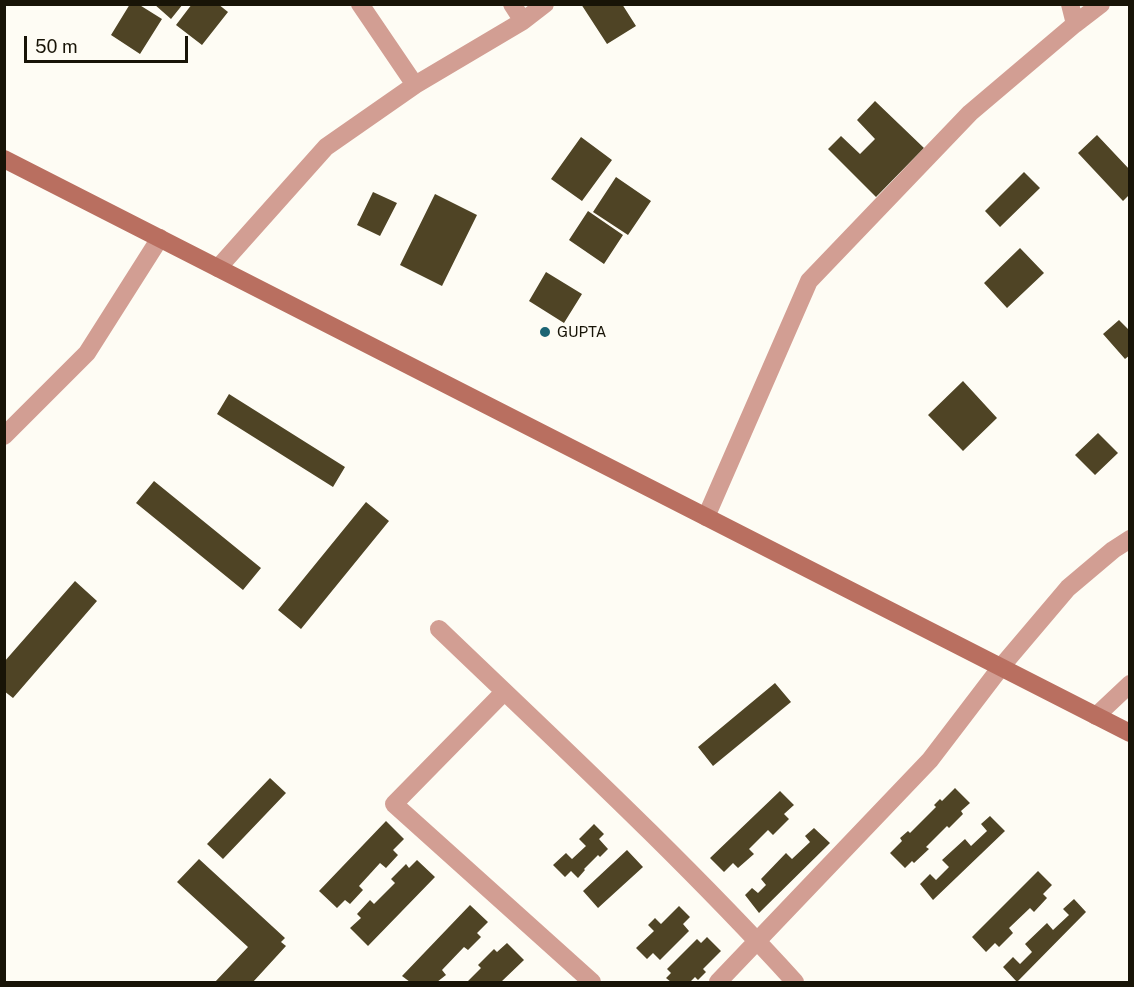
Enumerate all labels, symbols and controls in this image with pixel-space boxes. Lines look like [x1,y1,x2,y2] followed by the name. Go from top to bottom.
[27,24,190,62] scale bar
[35,36,78,57] text: 50 m
[557,323,606,341] place label: GUPTA
[538,325,552,339] marker: GUPTA

